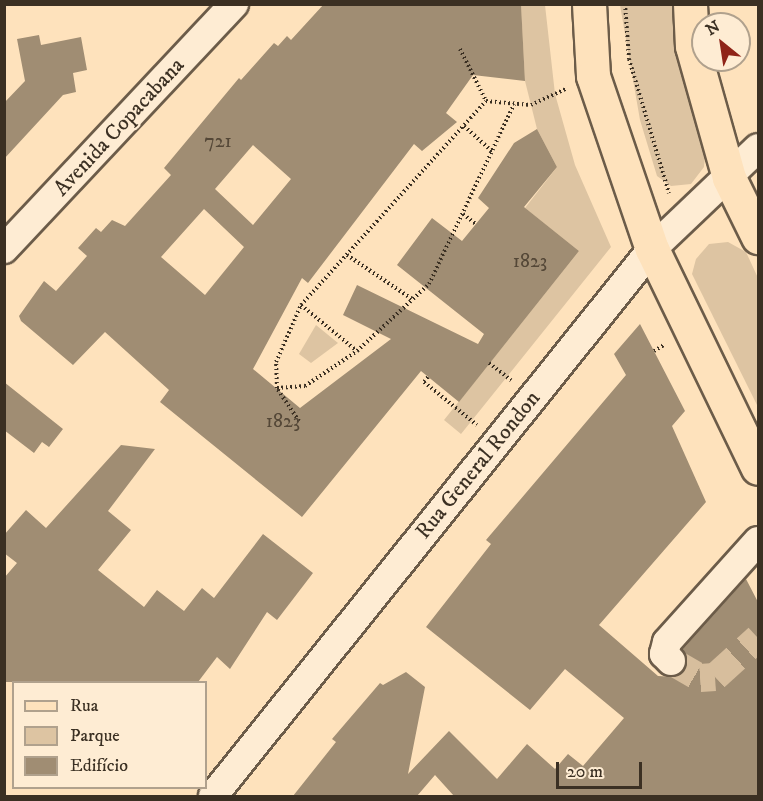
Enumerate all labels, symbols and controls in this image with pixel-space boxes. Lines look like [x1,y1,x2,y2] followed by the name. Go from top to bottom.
[691,12,751,72] north arrow
[702,16,724,40] text: N
[48,52,190,202] street label: Avenida Copacabana
[204,129,232,153] house number: 721
[513,249,547,273] house number: 1823
[410,386,546,544] street label: Rua General Rondon
[266,409,300,433] house number: 1823
[12,681,207,789] legend
[70,695,98,717] text: Rua
[70,725,120,747] text: Parque
[559,750,644,788] scale bar
[70,755,128,777] text: Edifício
[567,761,603,783] text: 20 m

